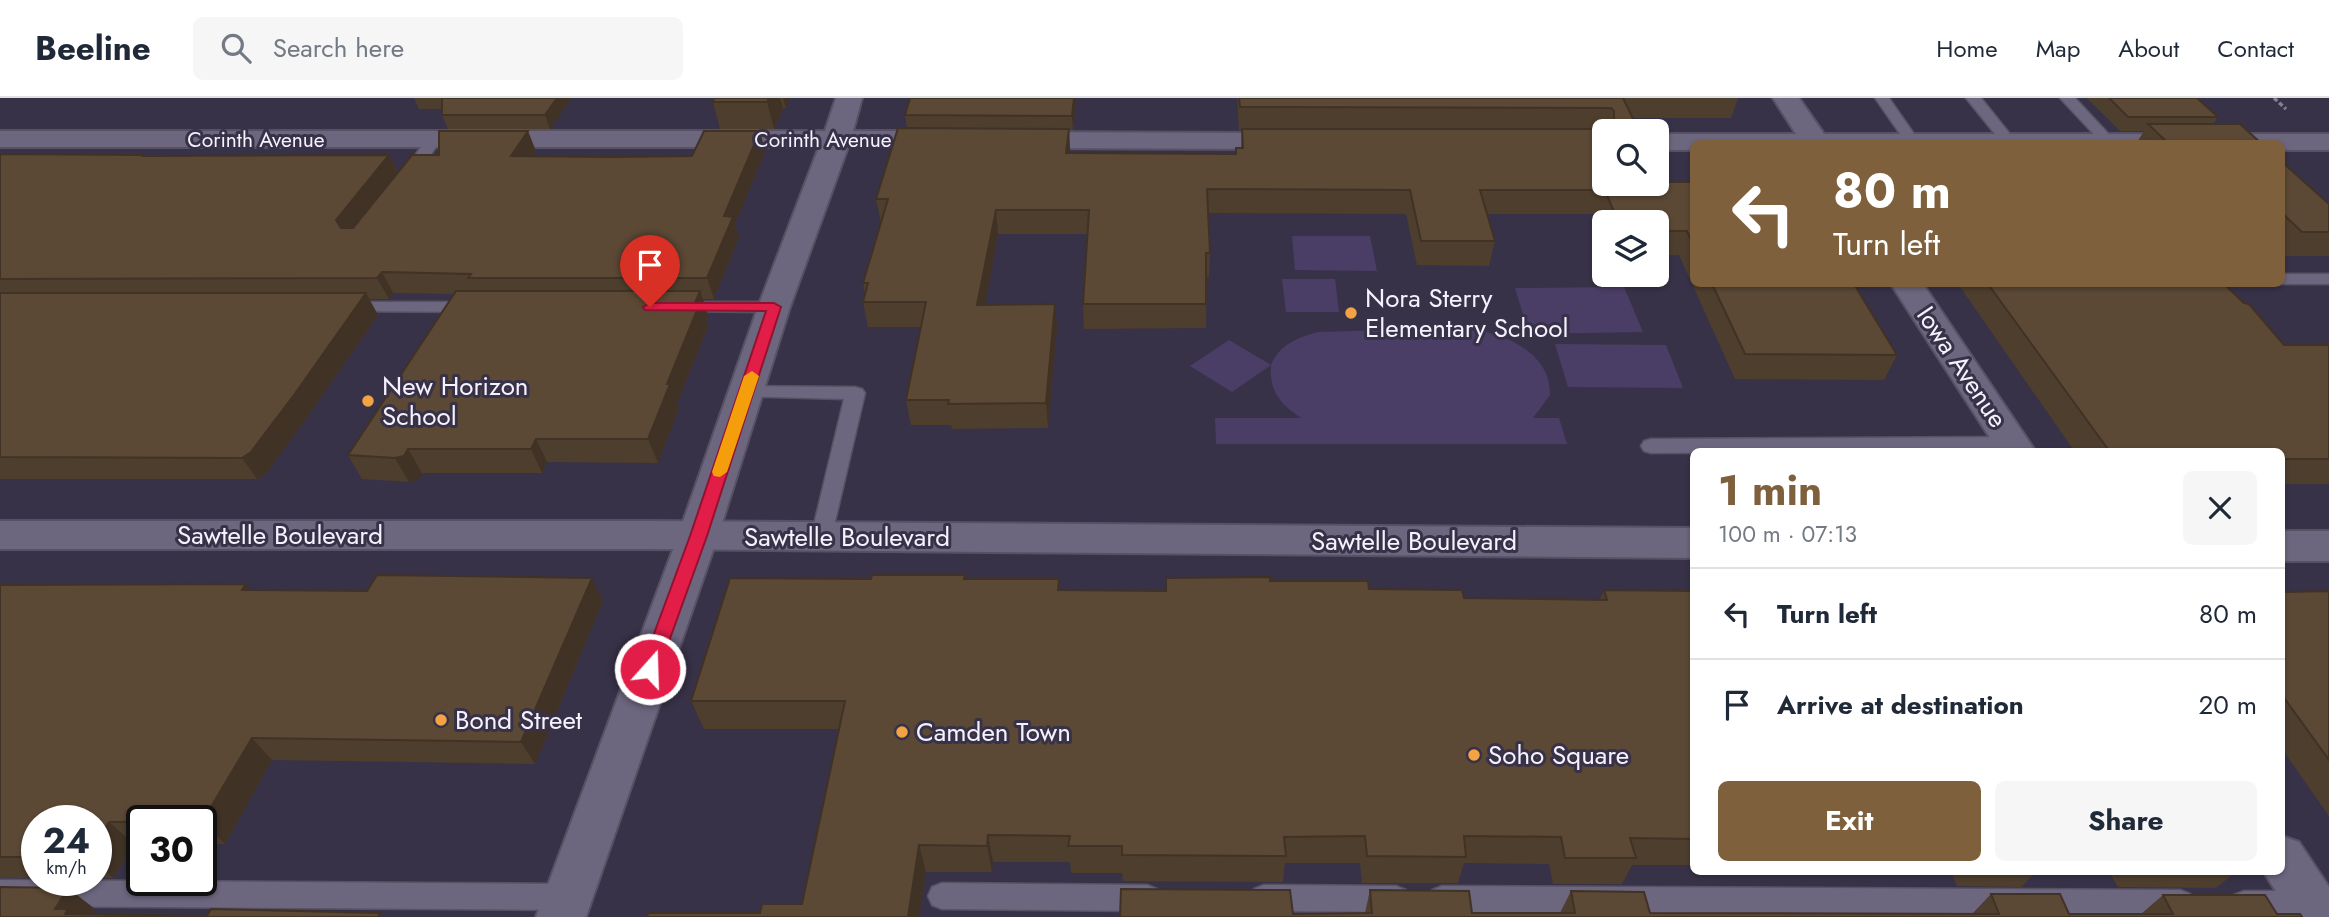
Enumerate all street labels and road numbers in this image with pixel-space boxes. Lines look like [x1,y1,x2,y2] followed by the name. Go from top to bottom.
[187,125,325,155] street label: Corinth Avenue
[754,125,892,155] street label: Corinth Avenue
[1907,299,2017,435] street label: Iowa Avenue
[177,516,383,554] street label: Sawtelle Boulevard
[744,518,950,556] street label: Sawtelle Boulevard
[1311,522,1517,560] street label: Sawtelle Boulevard

